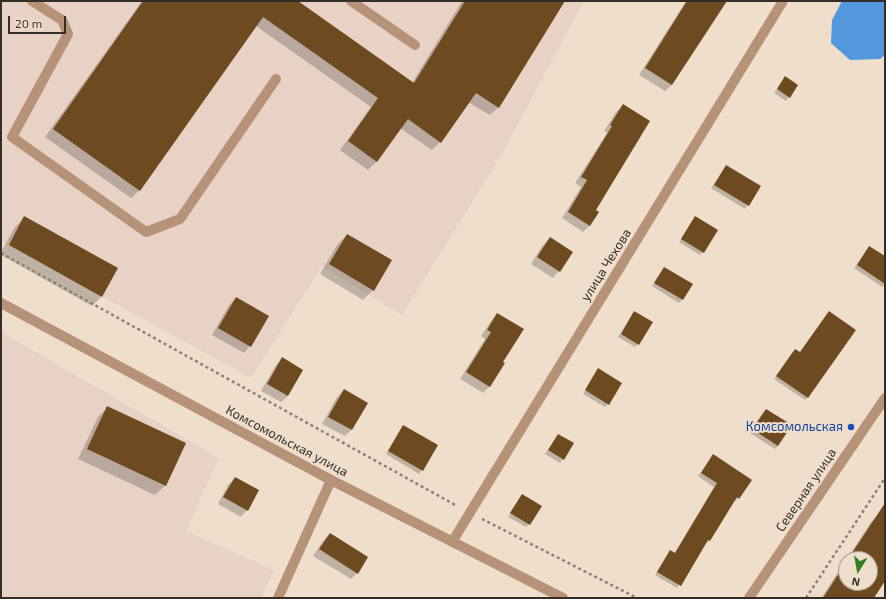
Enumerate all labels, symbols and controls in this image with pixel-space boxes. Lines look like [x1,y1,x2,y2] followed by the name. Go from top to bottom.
[10,8,68,34] scale bar
[15,16,42,30] text: 20 m
[577,226,635,304] street label: улица Чехова
[223,402,351,480] street label: Комсомольская улица
[746,419,843,435] place label: Комсомольская
[846,422,856,432] marker: Комсомольская
[772,445,840,535] street label: Северная улица
[838,551,878,591] north arrow
[851,575,861,589] text: N

